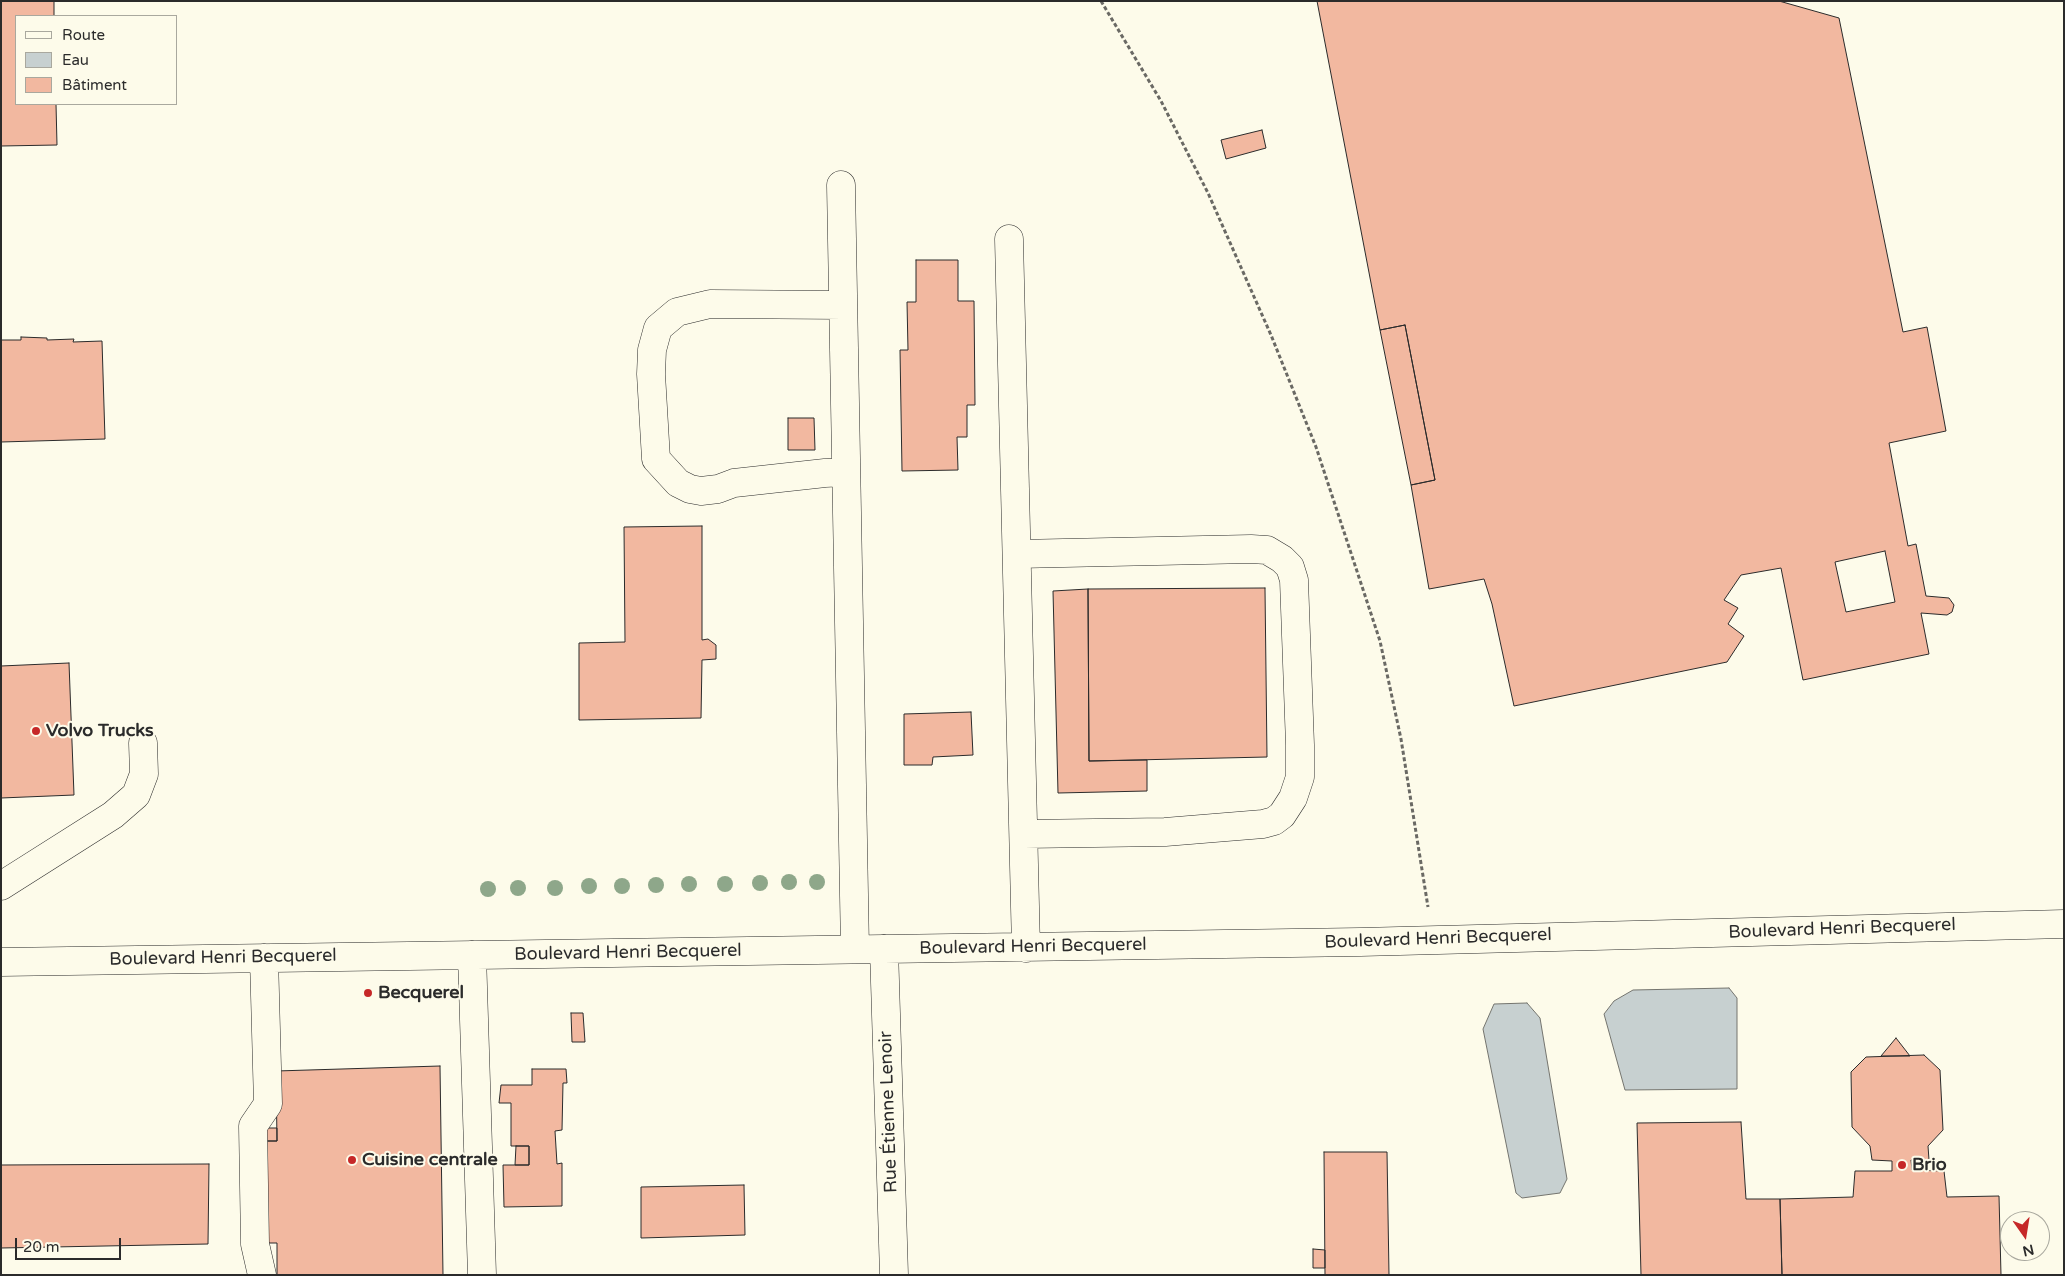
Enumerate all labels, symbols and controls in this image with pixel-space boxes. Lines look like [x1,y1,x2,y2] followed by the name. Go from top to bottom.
[15,15,178,105] legend
[62,26,105,44] text: Route
[62,51,89,69] text: Eau
[62,76,127,94] text: Bâtiment
[46,720,154,742] place label: Volvo Trucks
[30,725,42,737] marker: Volvo Trucks
[1728,914,1956,944] street label: Boulevard Henri Becquerel
[1324,924,1552,954] street label: Boulevard Henri Becquerel
[919,934,1147,960] street label: Boulevard Henri Becquerel
[514,940,742,966] street label: Boulevard Henri Becquerel
[109,945,337,971] street label: Boulevard Henri Becquerel
[378,982,464,1004] place label: Becquerel
[362,987,374,999] marker: Becquerel
[875,1031,903,1193] street label: Rue Étienne Lenoir
[362,1149,498,1171] place label: Cuisine centrale
[346,1154,358,1166] marker: Cuisine centrale
[1912,1154,1947,1176] place label: Brio
[1896,1159,1908,1171] marker: Brio
[2000,1211,2050,1261] north arrow
[18,1228,124,1260] scale bar
[23,1238,60,1256] text: 20 m
[2021,1241,2036,1260] text: N

